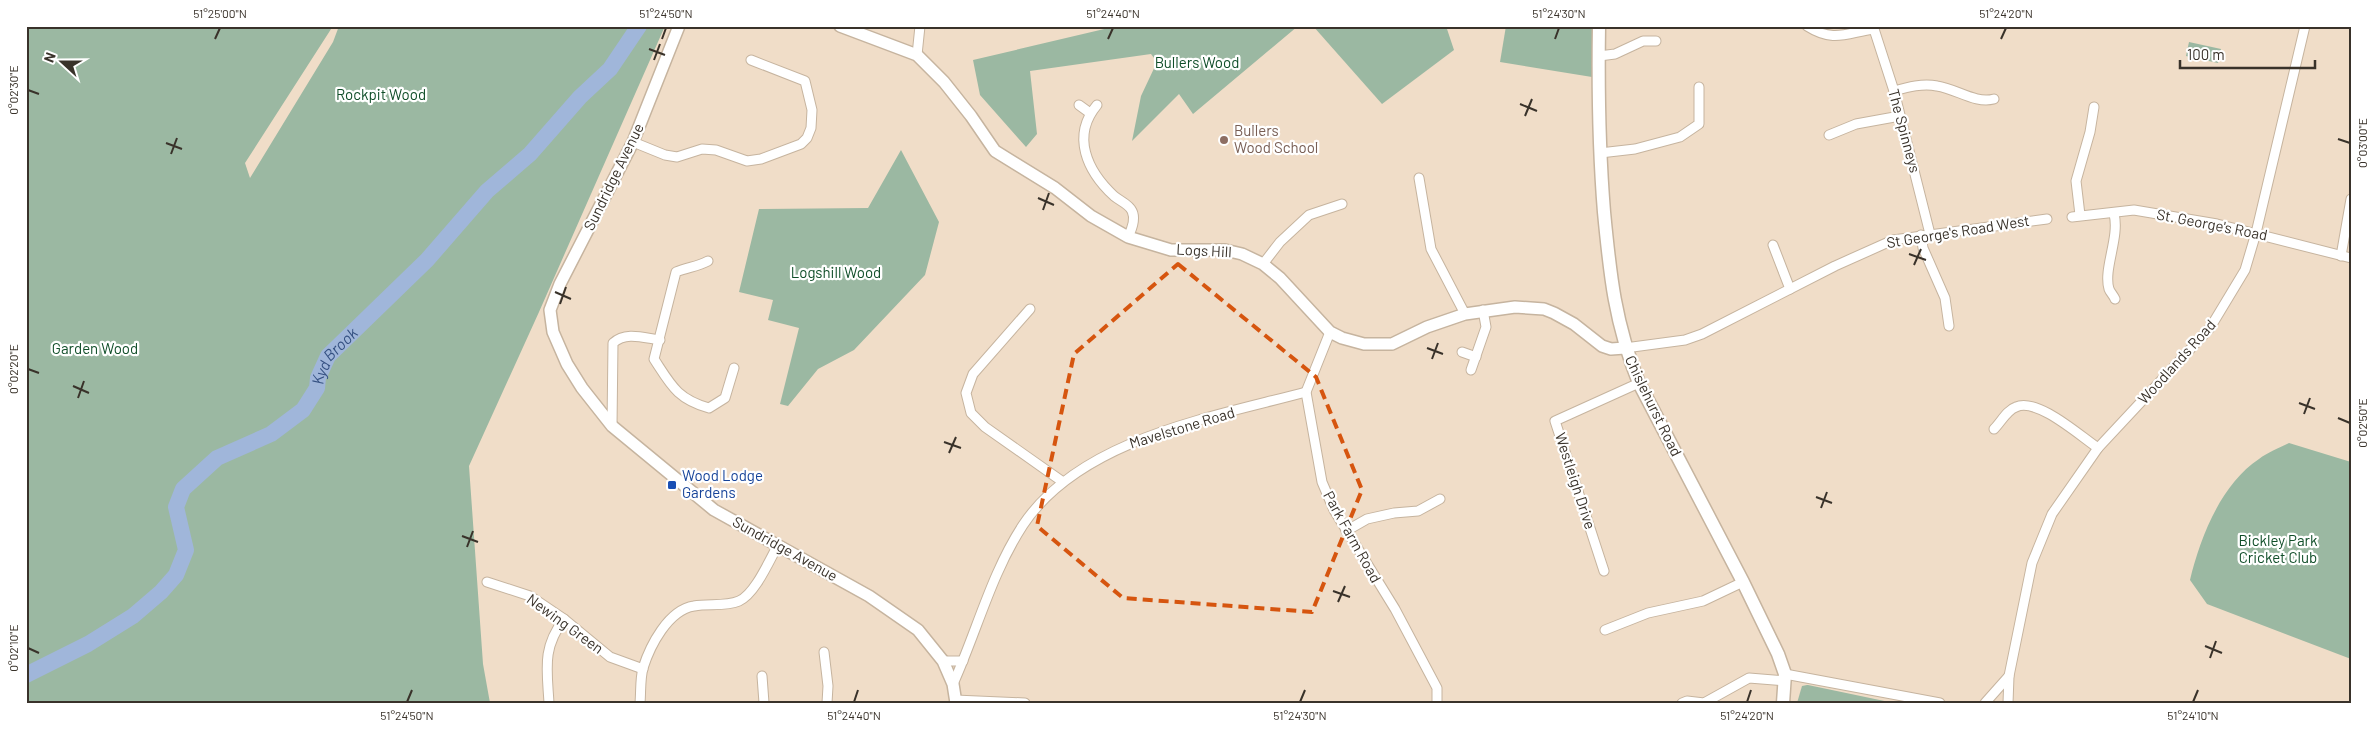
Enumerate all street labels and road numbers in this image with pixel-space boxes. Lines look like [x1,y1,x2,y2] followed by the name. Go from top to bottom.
[1885,87,1925,175] street label: The Spinneys
[579,120,647,233] street label: Sundridge Avenue
[2155,204,2269,244] street label: St. George's Road
[1885,211,2031,251] street label: St George's Road West
[1176,240,1232,260] street label: Logs Hill
[2134,315,2219,407] street label: Woodlands Road
[1622,352,1686,459] street label: Chislehurst Road
[1127,402,1237,452] street label: Mavelstone Road
[1552,430,1600,531] street label: Westleigh Drive
[1320,487,1386,586] street label: Park Farm Road
[730,512,841,584] street label: Sundridge Avenue
[524,589,607,657] street label: Newing Green

